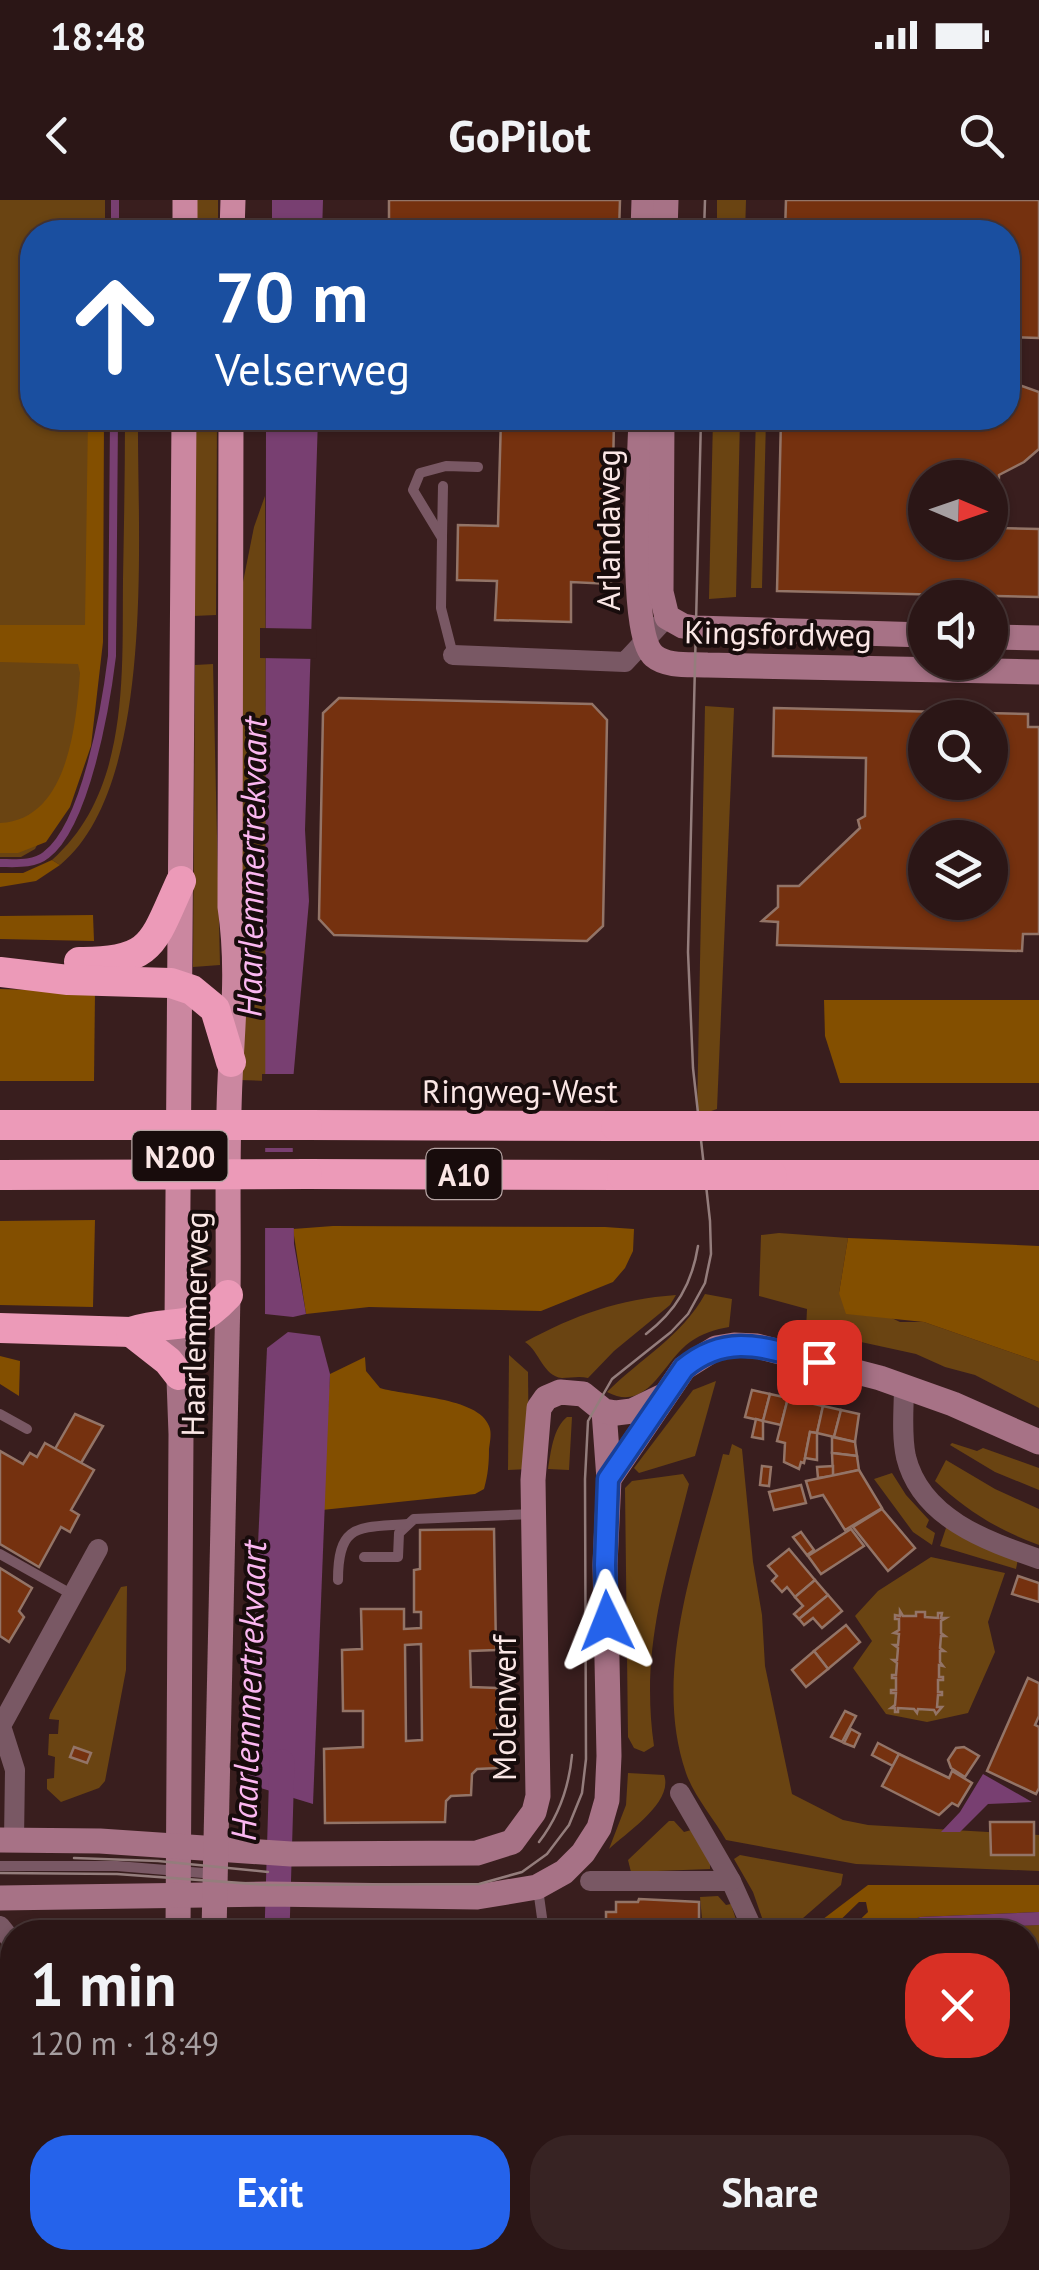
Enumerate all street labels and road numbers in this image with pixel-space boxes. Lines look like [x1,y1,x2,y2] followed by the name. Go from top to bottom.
[587,449,629,611] street label: Arlandaweg
[684,610,872,656] street label: Kingsfordweg
[422,1070,618,1112] street label: Ringweg-West
[132,1131,228,1181] road number: N200
[426,1149,502,1199] road number: A10
[171,1211,217,1437] street label: Haarlemmerweg
[483,1633,525,1781] street label: Molenwerf

